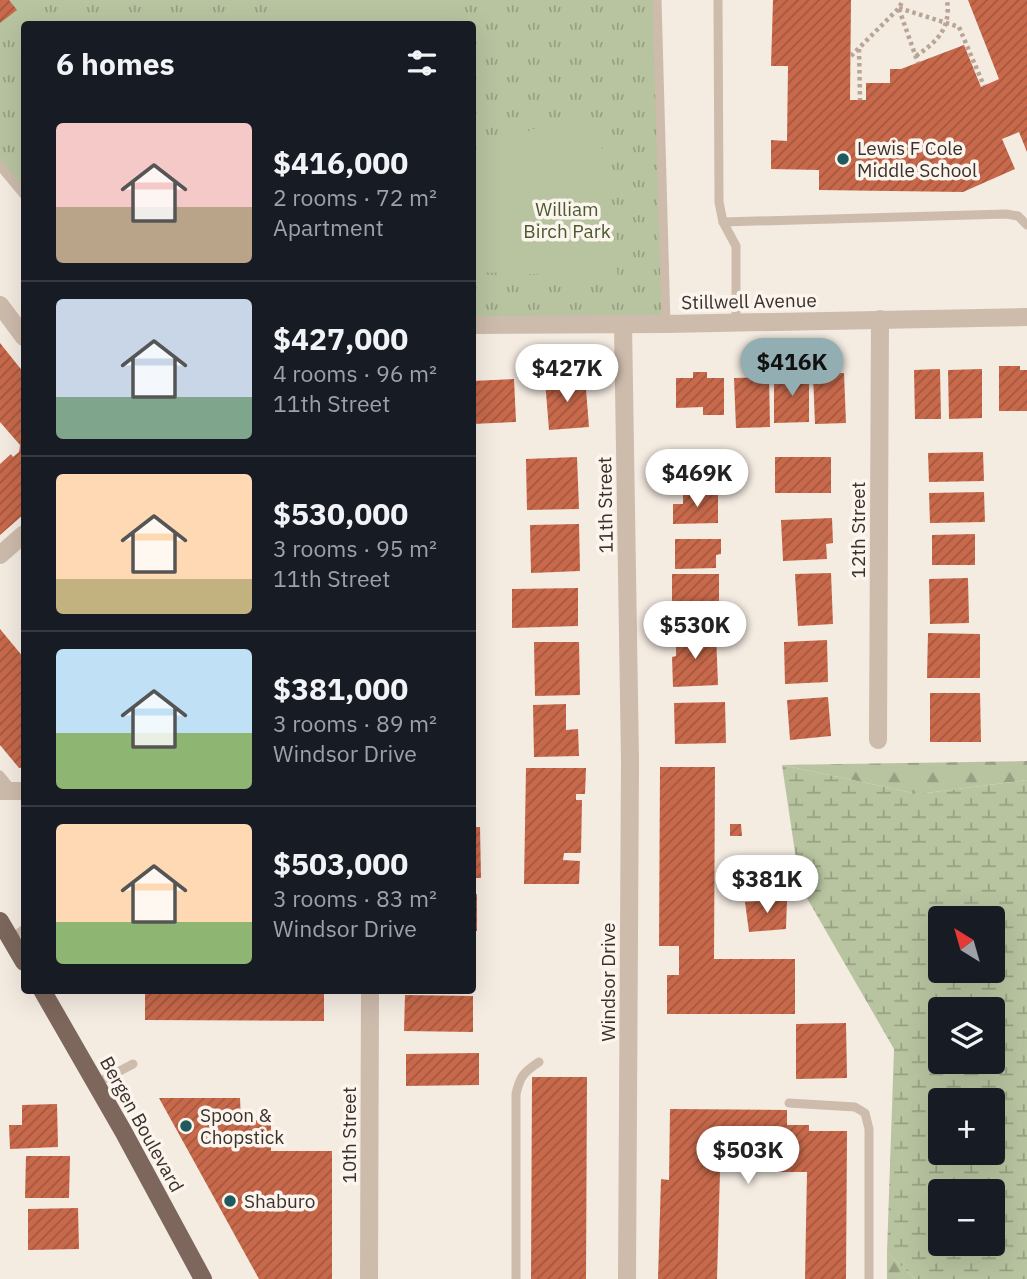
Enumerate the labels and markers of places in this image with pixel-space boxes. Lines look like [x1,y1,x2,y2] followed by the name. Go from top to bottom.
[857,136,977,182] place label: Lewis F Cole Middle School
[835,151,851,167] marker: Lewis F Cole Middle School
[743,338,841,398] pin: $416K
[518,344,616,404] pin: $427K
[648,449,746,509] pin: $469K
[646,602,744,661] pin: $530K
[718,856,816,915] pin: $381K
[200,1103,284,1149] place label: Spoon & Chopstick
[178,1118,194,1134] marker: Spoon & Chopstick
[699,1126,797,1186] pin: $503K
[244,1189,315,1213] place label: Shaburo
[222,1193,238,1209] marker: Shaburo

